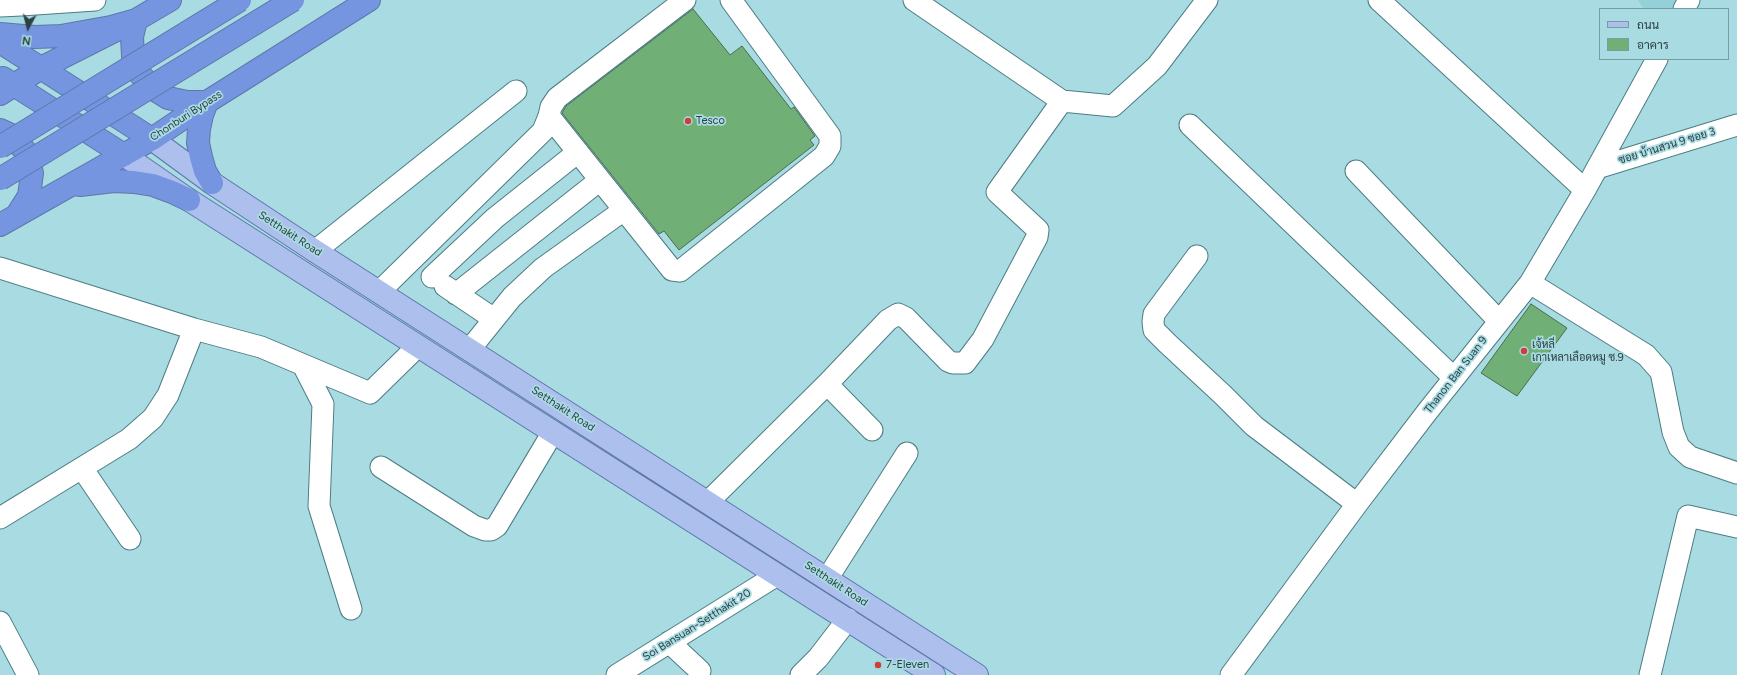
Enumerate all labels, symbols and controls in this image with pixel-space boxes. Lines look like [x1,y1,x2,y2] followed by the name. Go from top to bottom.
[8,8,48,48] north arrow
[1599,8,1729,60] legend
[1637,18,1659,32] text: ถนน
[21,33,32,47] text: N
[1637,38,1669,52] text: อาคาร
[148,88,224,144] street label: Chonburi Bypass
[696,114,725,128] place label: Tesco
[683,116,693,126] marker: Tesco
[1617,125,1717,167] street label: ซอย บ้านสวน 9 ซอย 3
[256,209,324,259] street label: Setthakit Road
[1422,334,1490,416] street label: Thanon Ban Suan 9
[1532,338,1624,364] place label: เจ้หลี เกาเหลาเลือดหมู ซ.9
[1519,346,1529,356] marker: เจ้หลี เกาเหลาเลือดหมู ซ.9
[529,384,597,434] street label: Setthakit Road
[802,559,870,609] street label: Setthakit Road
[640,586,754,664] street label: Soi Bansuan-Setthakit 20
[886,658,929,672] place label: 7-Eleven
[873,660,883,670] marker: 7-Eleven

